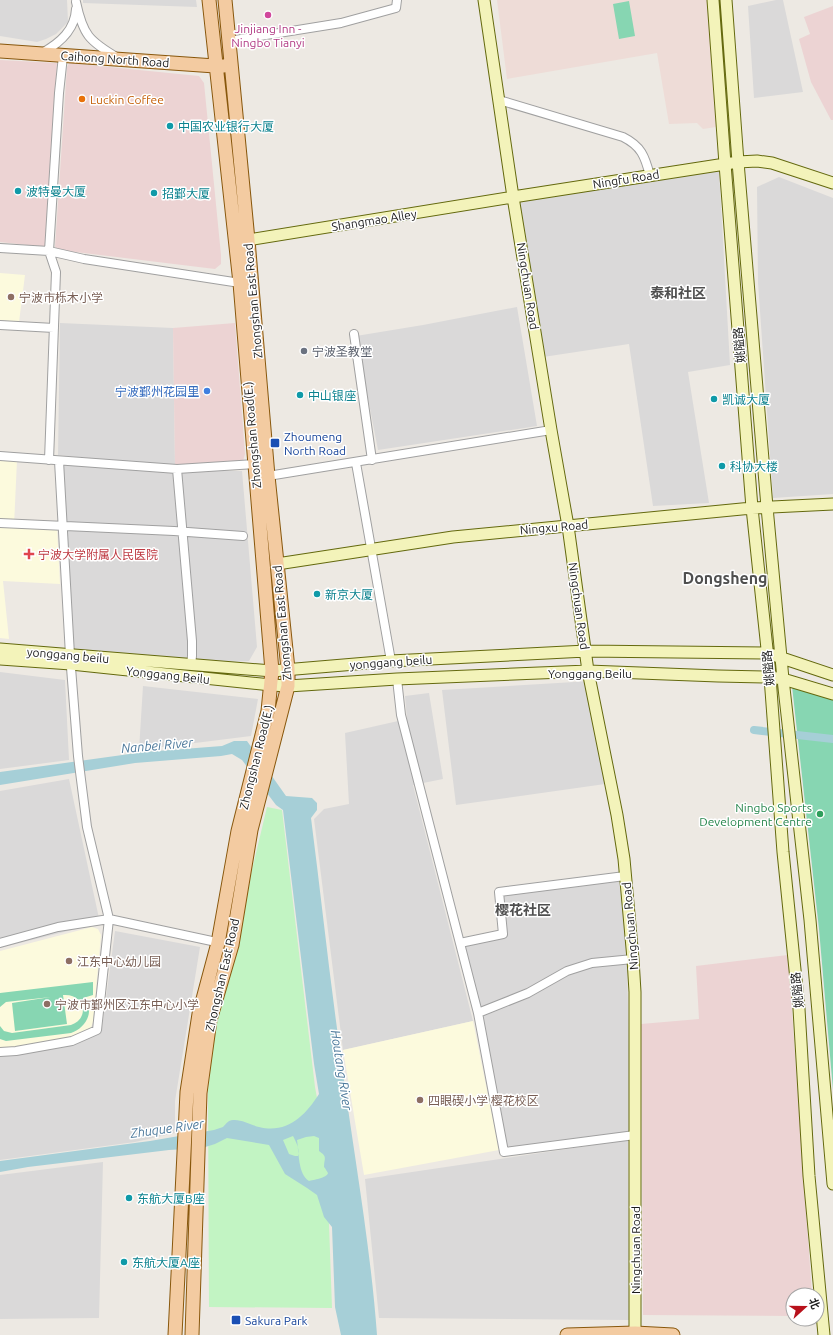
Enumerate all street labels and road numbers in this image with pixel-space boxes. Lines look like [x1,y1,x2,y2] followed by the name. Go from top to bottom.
[60,49,170,69] street label: Caihong North Road
[592,167,660,191] street label: Ningfu Road
[331,207,418,233] street label: Shangmao Alley
[515,242,541,330] street label: Ningchuan Road
[241,243,265,359] street label: Zhongshan East Road
[731,326,747,364] street label: 姚隘路
[241,381,264,489] street label: Zhongshan Road(E.)
[519,518,589,536] street label: Ningxu Road
[566,562,592,650] street label: Ningchuan Road
[270,565,294,681] street label: Zhongshan East Road
[26,645,110,665] street label: yonggang beilu
[760,649,776,687] street label: 姚隘路
[349,653,433,671] street label: yonggang beilu
[126,664,210,686] street label: Yonggang Beilu
[548,667,632,680] street label: Yonggang Beilu
[237,703,276,811] street label: Zhongshan Road(E.)
[620,882,640,970] street label: Ningchuan Road
[203,917,241,1033] street label: Zhongshan East Road
[789,971,805,1009] street label: 姚隘路
[629,1206,642,1294] street label: Ningchuan Road

